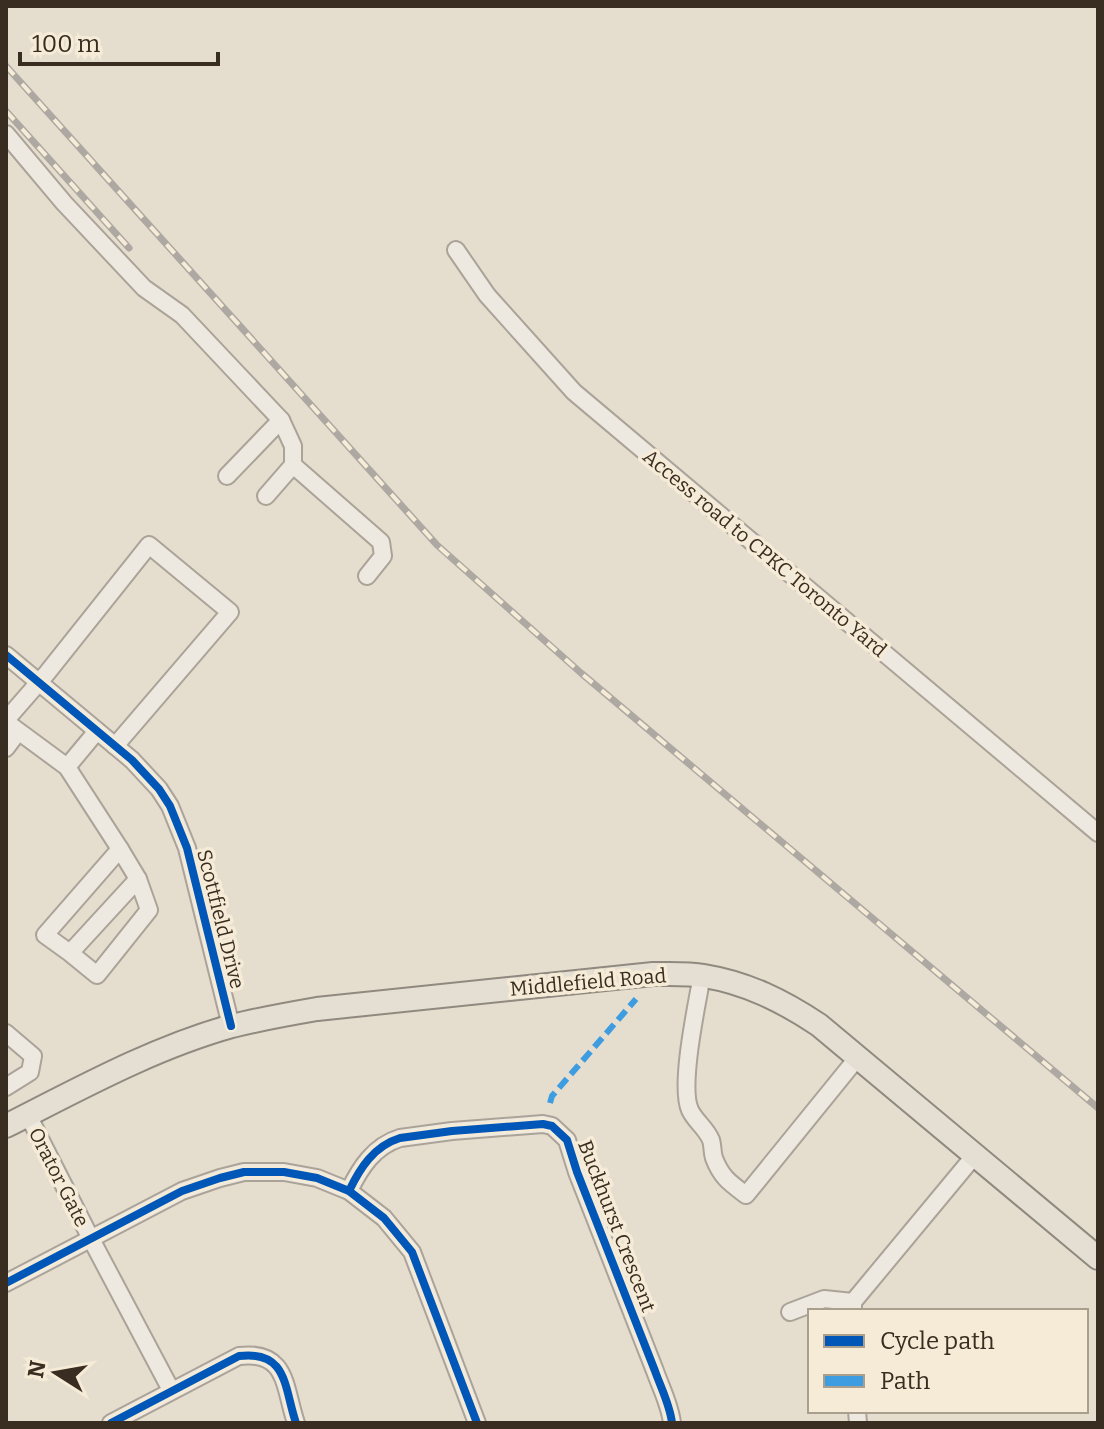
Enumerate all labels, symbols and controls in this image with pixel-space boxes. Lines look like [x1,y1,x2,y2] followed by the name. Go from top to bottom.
[20,16,218,66] scale bar
[32,30,100,58] text: 100 m
[638,444,892,662] street label: Access road to CPKC Toronto Yard
[192,847,250,991] street label: Scottfield Drive
[509,963,667,1001] street label: Middlefield Road
[24,1123,94,1231] street label: Orator Gate
[573,1137,661,1315] street label: Buckhurst Crescent
[808,1309,1088,1413] legend
[880,1327,995,1355] text: Cycle path
[16,1333,96,1413] north arrow
[22,1358,52,1380] text: N
[880,1367,930,1395] text: Path

